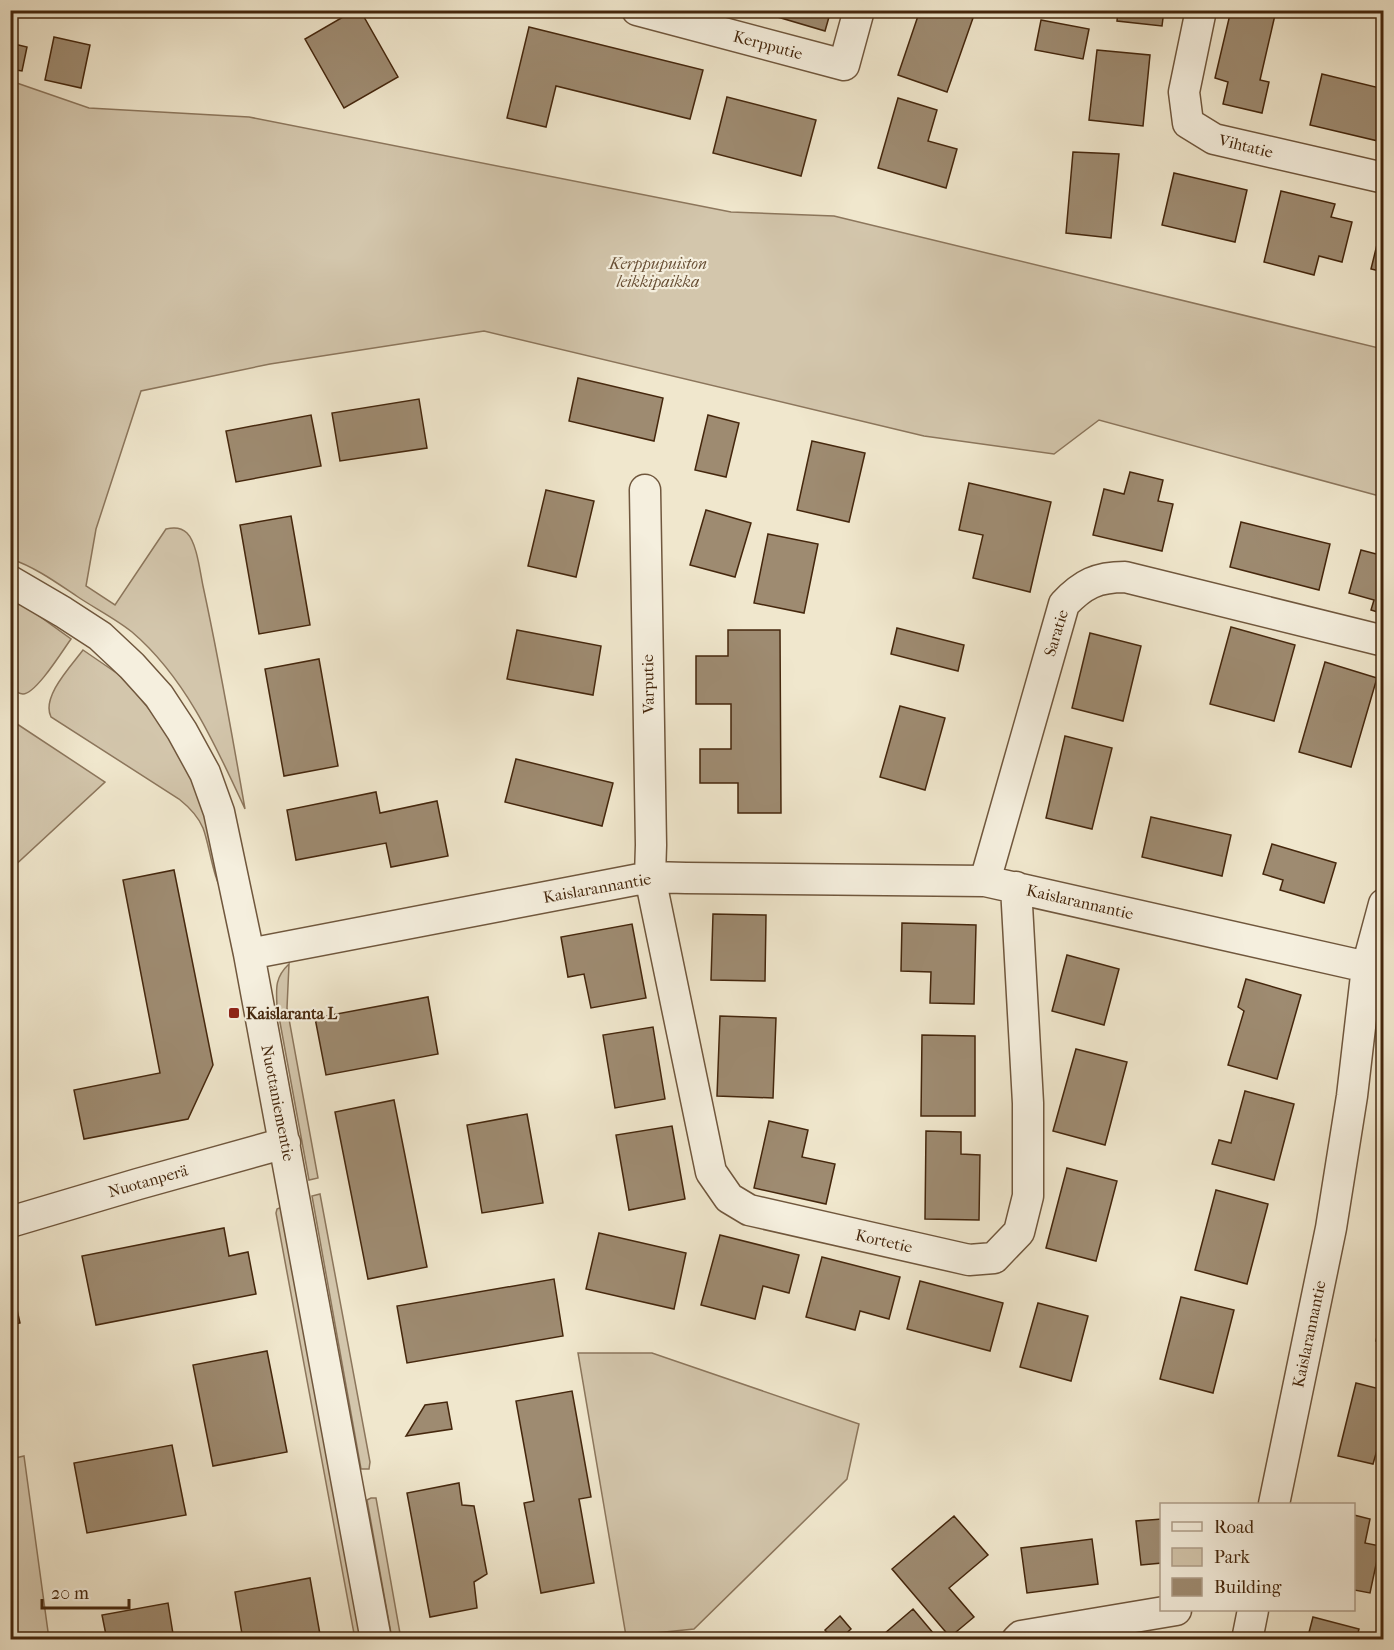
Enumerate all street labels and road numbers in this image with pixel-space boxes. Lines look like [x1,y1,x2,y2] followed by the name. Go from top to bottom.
[731,27,805,63] street label: Kerpputie
[1216,130,1275,162] street label: Vihtatie
[1040,607,1072,659] street label: Saratie
[638,654,658,715] street label: Varputie
[542,869,652,907] street label: Kaislarannantie
[1025,880,1135,924] street label: Kaislarannantie
[257,1043,299,1163] street label: Nuottaniementie
[106,1160,191,1201] street label: Nuotanperä
[854,1225,915,1257] street label: Kortetie
[1288,1279,1330,1389] street label: Kaislarannantie

